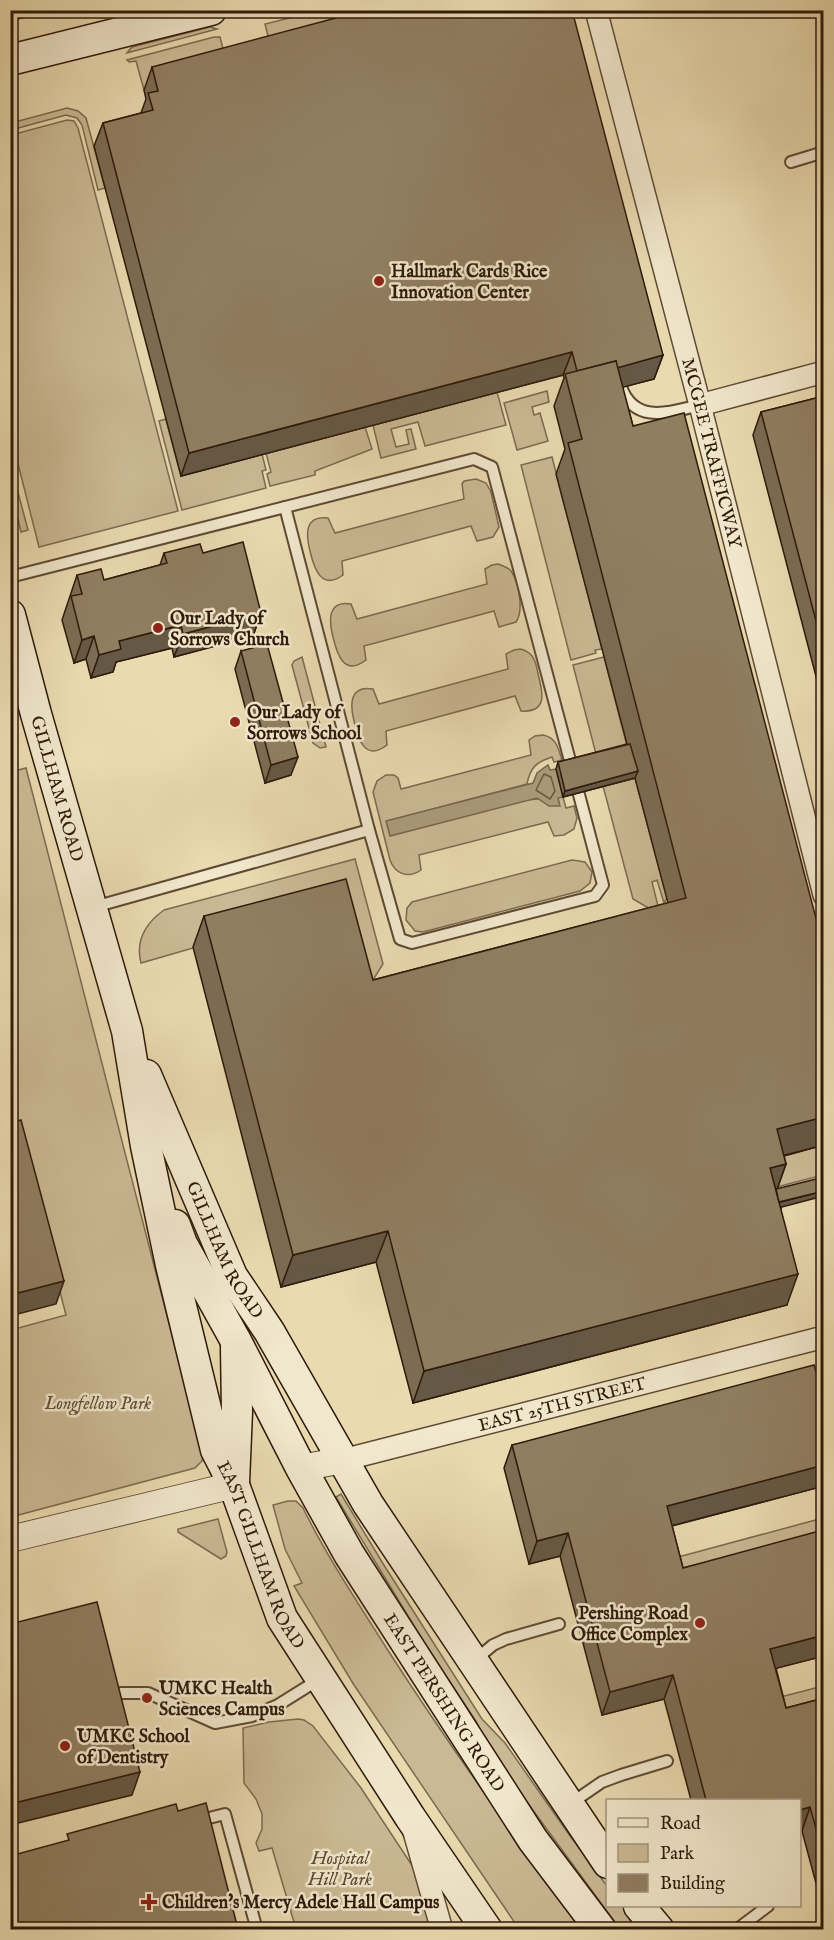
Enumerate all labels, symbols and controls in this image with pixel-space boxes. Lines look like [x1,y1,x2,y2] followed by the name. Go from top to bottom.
[391,261,548,305] place label: Hallmark Cards Rice Innovation Center
[372,274,386,288] marker: Hallmark Cards Rice Innovation Center
[675,356,746,552] street label: MCGEE TRAFFICWAY
[170,608,290,652] place label: Our Lady of Sorrows Church
[151,621,165,635] marker: Our Lady of Sorrows Church
[247,702,362,746] place label: Our Lady of Sorrows School
[24,713,88,865] street label: GILLHAM ROAD
[228,715,242,729] marker: Our Lady of Sorrows School
[180,1178,267,1324] street label: GILLHAM ROAD
[476,1373,649,1438] street label: EAST 25TH STREET
[44,1393,151,1416] park label: Longfellow Park
[211,1457,309,1654] street label: EAST GILLHAM ROAD
[571,1603,688,1647] place label: Pershing Road Office Complex
[377,1610,509,1797] street label: EAST PERSHING ROAD
[693,1616,707,1630] marker: Pershing Road Office Complex
[158,1678,285,1722] place label: UMKC Health Sciences Campus
[140,1691,154,1705] marker: UMKC Health Sciences Campus
[76,1726,190,1770] place label: UMKC School of Dentistry
[58,1739,72,1753] marker: UMKC School of Dentistry
[606,1799,801,1907] legend
[660,1813,701,1836] text: Road
[660,1843,695,1866] text: Park
[307,1848,372,1892] park label: Hospital Hill Park
[660,1873,725,1896] text: Building
[162,1892,440,1915] place label: Children's Mercy Adele Hall Campus
[140,1893,158,1911] marker: Children's Mercy Adele Hall Campus

